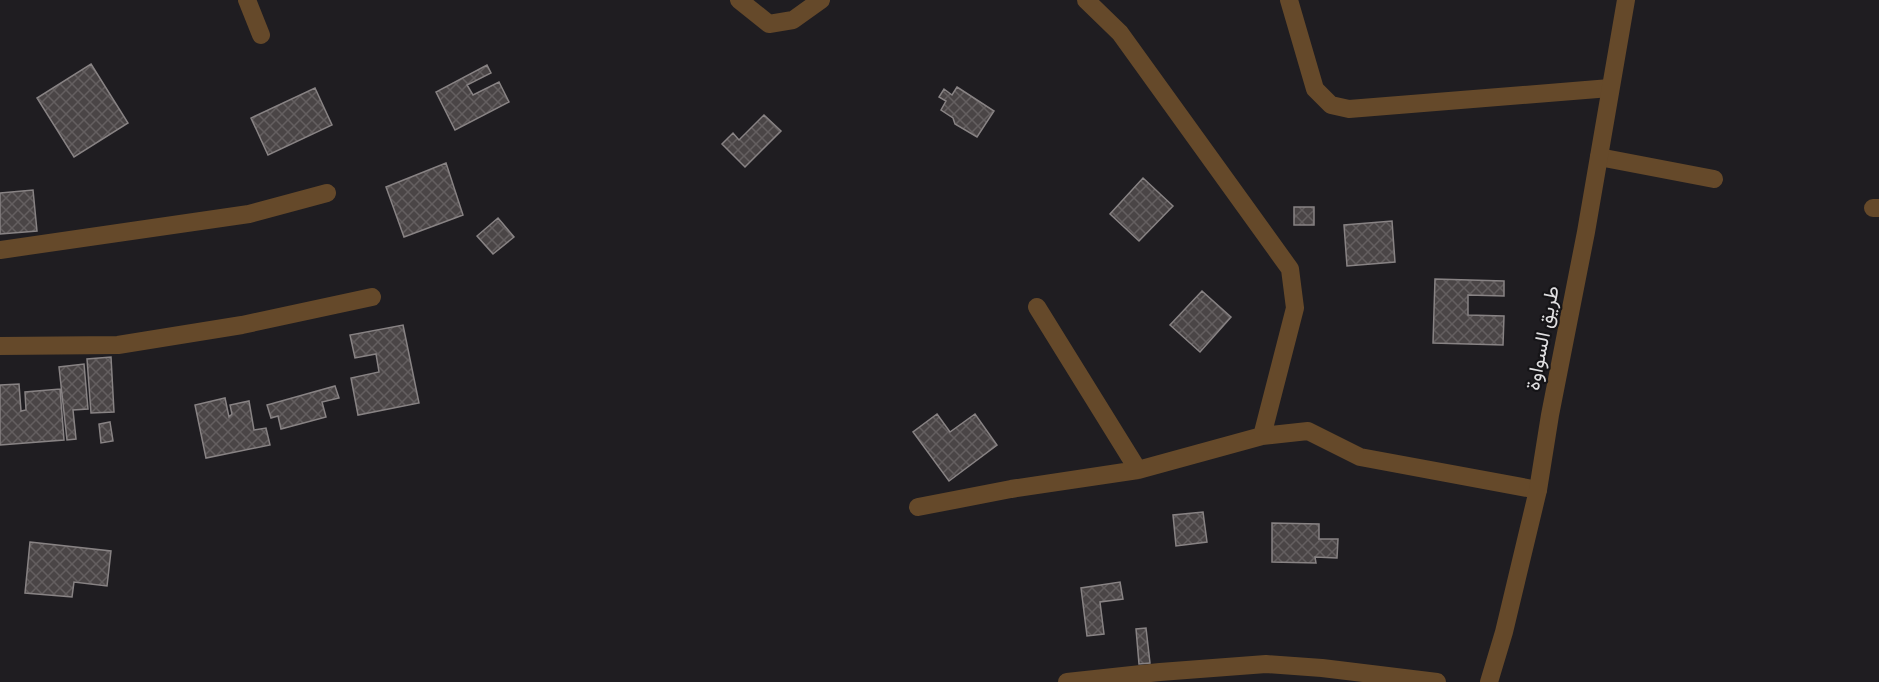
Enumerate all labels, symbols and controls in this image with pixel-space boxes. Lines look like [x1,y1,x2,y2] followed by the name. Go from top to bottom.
[1520,284,1565,393] street label: طريق السواوة

